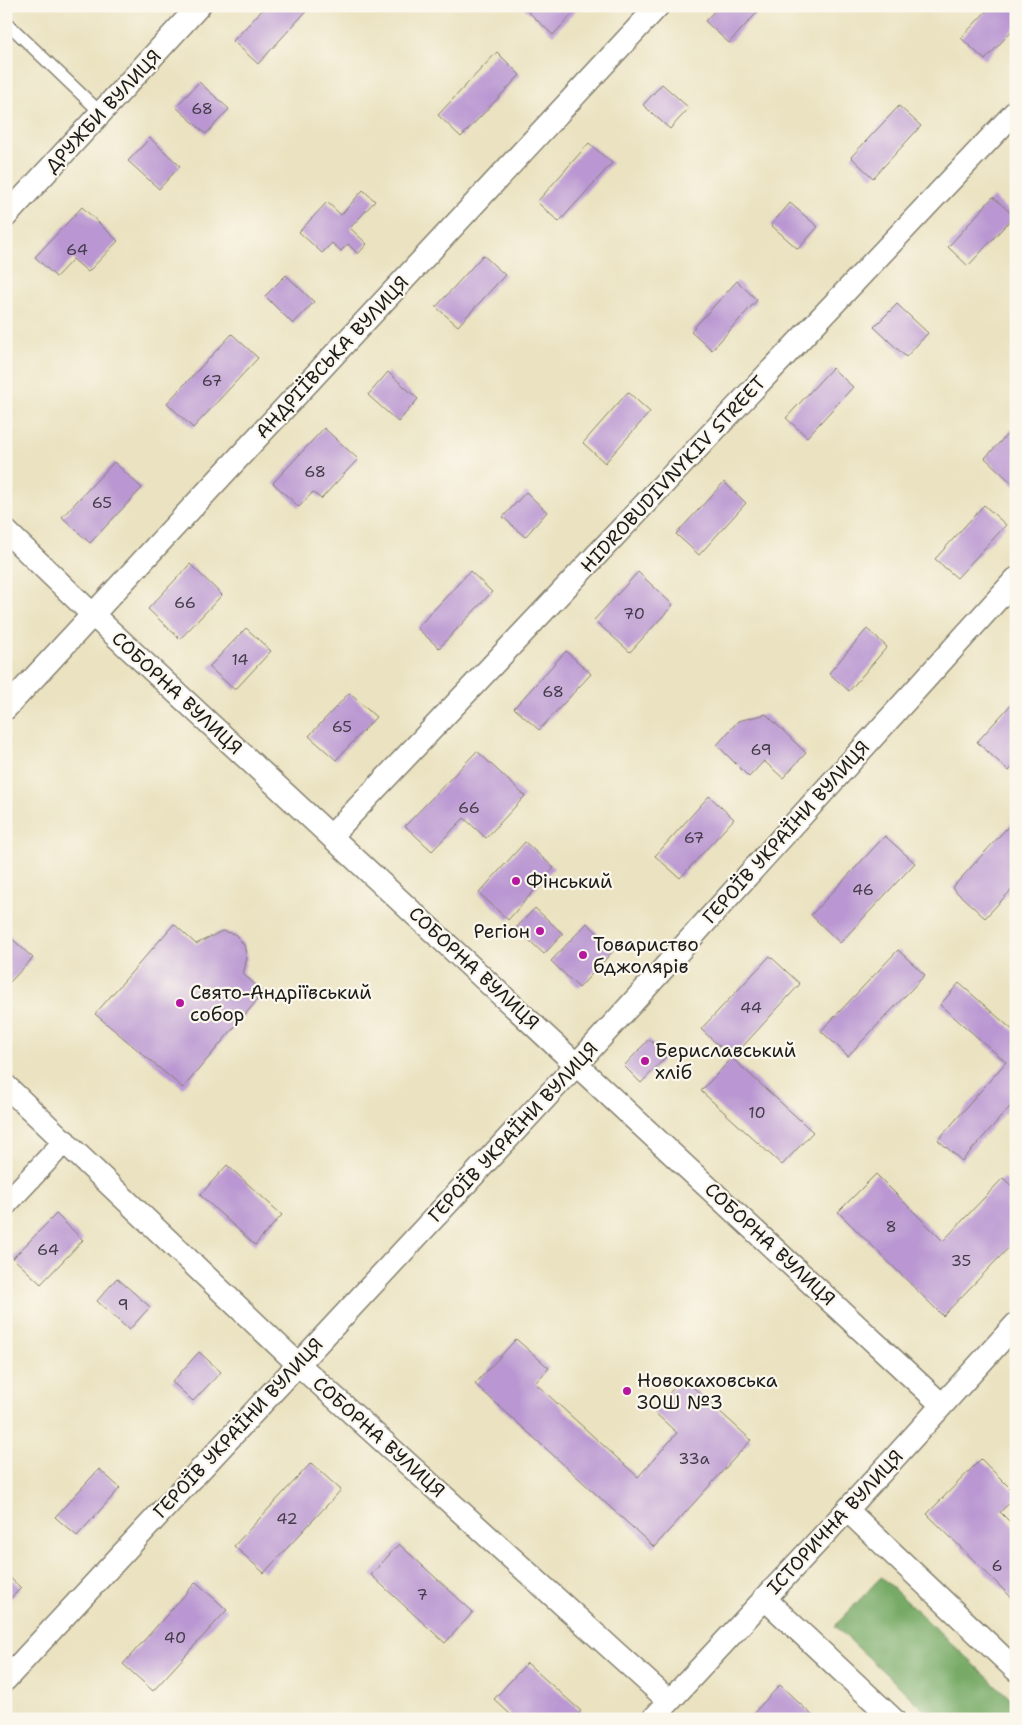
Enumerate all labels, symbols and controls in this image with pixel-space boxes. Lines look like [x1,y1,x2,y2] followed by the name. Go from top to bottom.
[39,44,167,178] street label: ДРУЖБИ ВУЛИЦЯ
[191,98,213,119] house number: 68
[66,239,88,260] house number: 64
[250,270,414,444] street label: АНДРІЇВСЬКА ВУЛИЦЯ
[202,370,222,391] house number: 67
[575,370,771,578] street label: HIDROBUDIVNYKIV STREET
[304,461,326,482] house number: 68
[92,492,112,513] house number: 65
[174,592,196,613] house number: 66
[623,603,645,624] house number: 70
[106,626,248,760] street label: СОБОРНА ВУЛИЦЯ
[231,649,249,670] house number: 14
[542,681,564,702] house number: 68
[332,716,352,737] house number: 65
[697,735,875,929] street label: ГЕРОЇВ УКРАЇНИ ВУЛИЦЯ
[750,739,772,760] house number: 69
[458,797,480,818] house number: 66
[684,827,704,848] house number: 67
[526,869,613,894] place label: Фінський
[510,875,522,887] marker: Фінський
[852,879,874,900] house number: 46
[403,901,545,1035] street label: СОБОРНА ВУЛИЦЯ
[473,919,530,944] place label: Регіон
[534,925,546,937] marker: Регіон
[593,932,699,979] place label: Товариство бджолярів
[577,949,589,961] marker: Товариство бджолярів
[190,980,372,1027] place label: Свято-Андріївський собор
[174,997,186,1009] marker: Свято-Андріївський собор
[740,997,762,1018] house number: 44
[423,1036,603,1228] street label: ГЕРОЇВ УКРАЇНИ ВУЛИЦЯ
[655,1038,796,1085] place label: Бериславський хліб
[639,1055,651,1067] marker: Бериславський хліб
[748,1102,766,1123] house number: 10
[699,1177,841,1311] street label: СОБОРНА ВУЛИЦЯ
[885,1216,897,1237] house number: 8
[37,1239,59,1260] house number: 64
[951,1250,971,1271] house number: 35
[117,1294,129,1315] house number: 9
[148,1332,328,1524] street label: ГЕРОЇВ УКРАЇНИ ВУЛИЦЯ
[637,1368,778,1415] place label: Новокаховська ЗОШ №3
[308,1371,450,1503] street label: СОБОРНА ВУЛИЦЯ
[621,1385,633,1397] marker: Новокаховська ЗОШ №3
[761,1444,909,1600] street label: ІСТОРИЧНА ВУЛИЦЯ
[678,1448,710,1469] house number: 33а
[276,1508,298,1529] house number: 42
[991,1555,1003,1576] house number: 6
[416,1584,428,1605] house number: 7
[164,1627,186,1648] house number: 40

